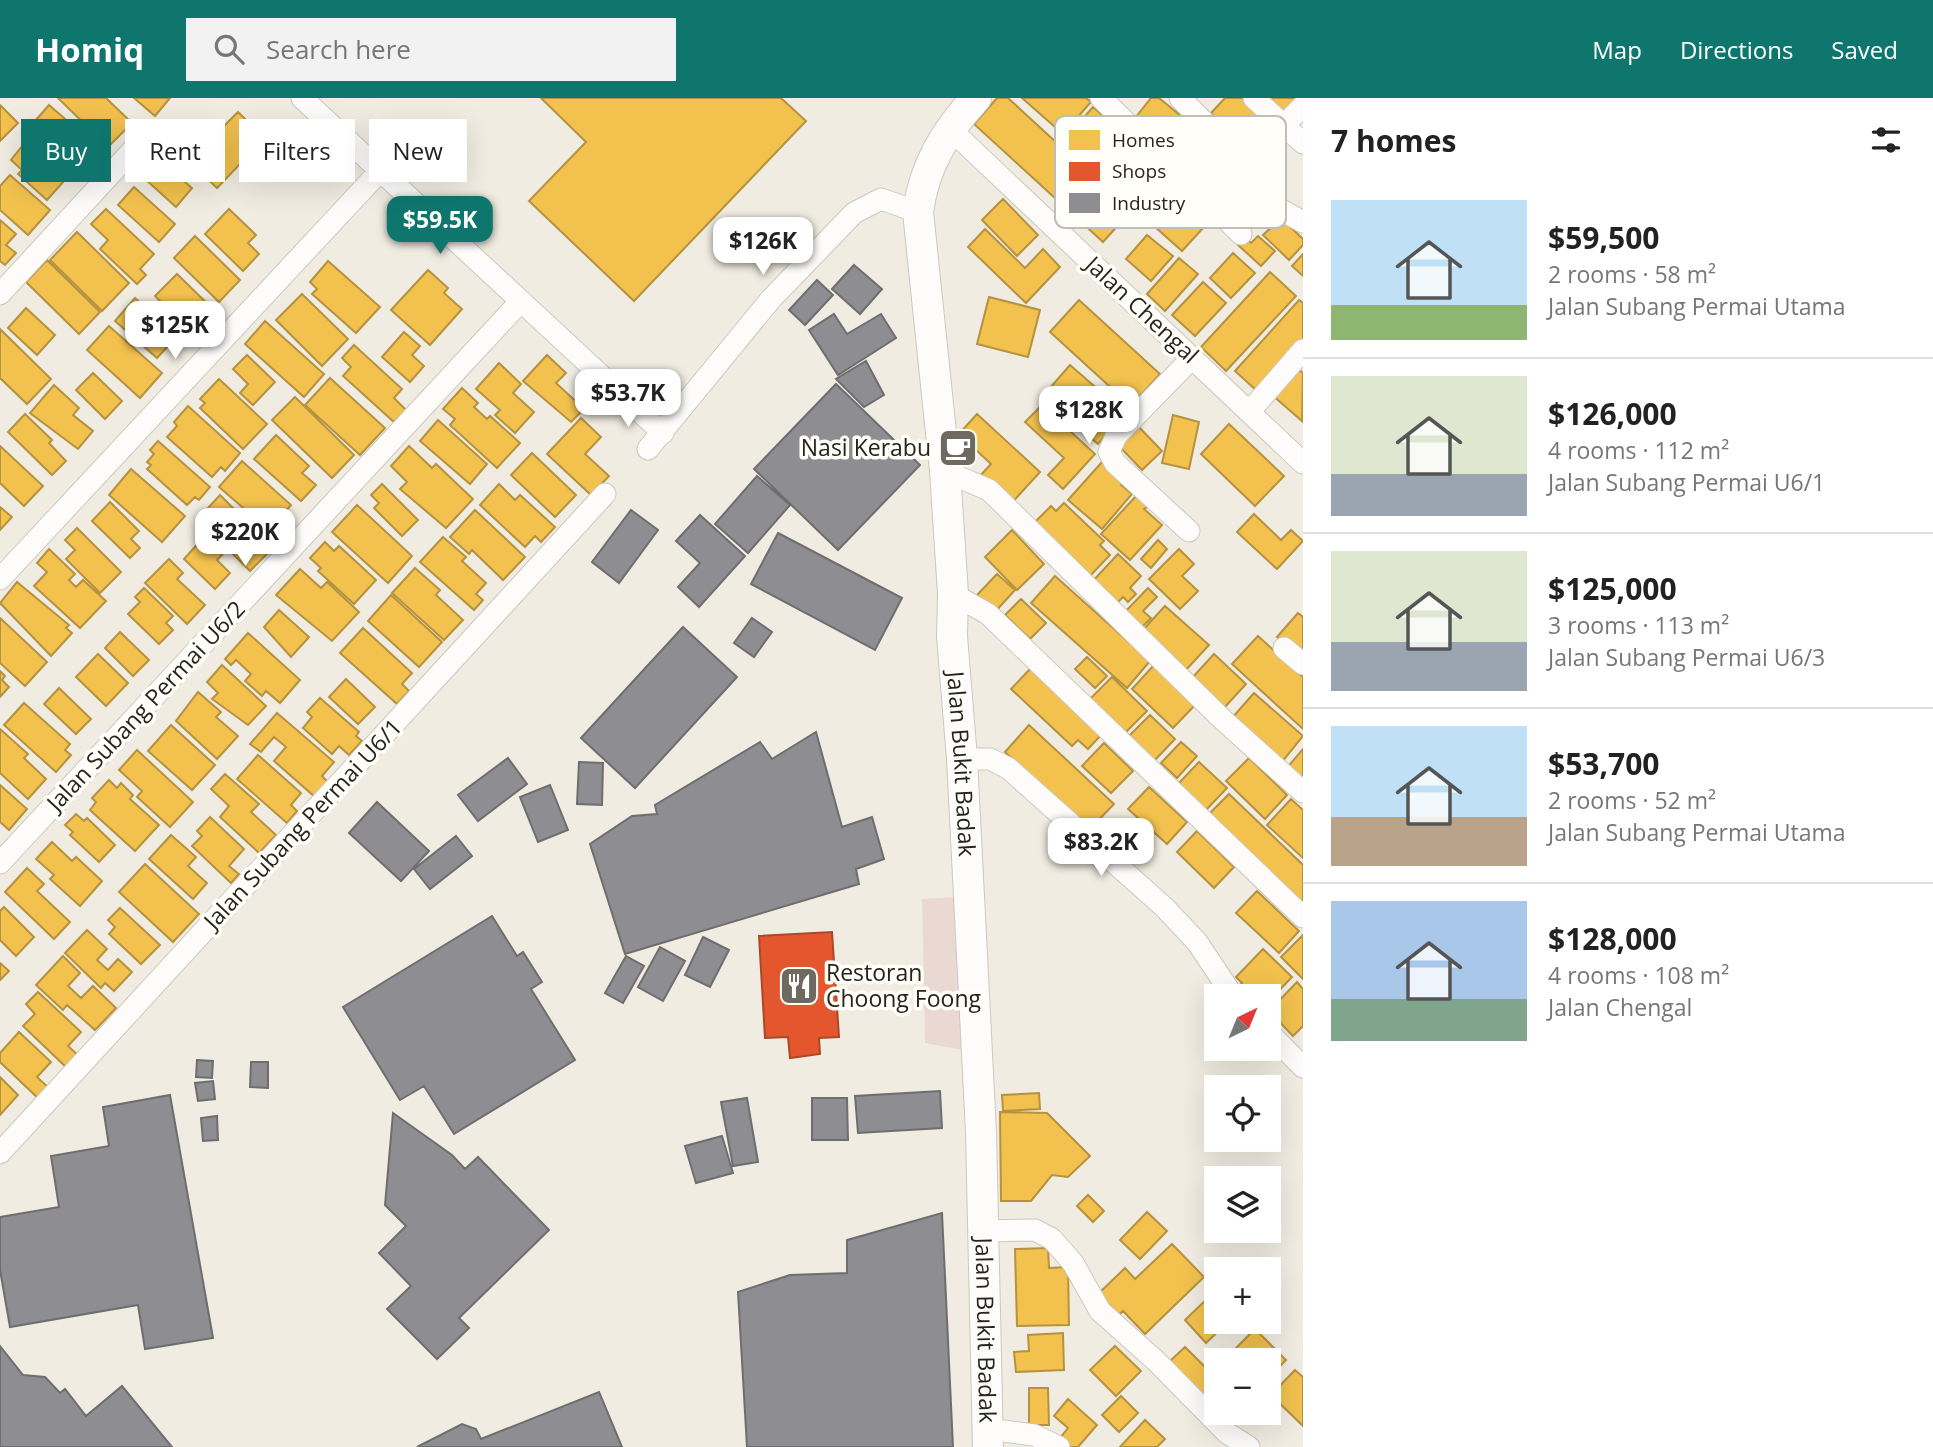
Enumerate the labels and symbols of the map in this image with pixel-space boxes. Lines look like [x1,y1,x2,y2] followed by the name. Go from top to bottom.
[1055,116,1286,228] legend
[1112,127,1175,153] text: Homes
[1112,158,1166,184] text: Shops
[1112,190,1186,216] text: Industry
[383,197,497,256] pin: $59.5K
[714,218,812,277] pin: $126K
[1078,247,1206,370] street label: Jalan Chengal
[126,302,224,361] pin: $125K
[571,370,685,429] pin: $53.7K
[1040,386,1138,446] pin: $128K
[937,427,979,469] cafe icon: Nasi Kerabu
[801,431,931,463] place label: Nasi Kerabu
[196,508,294,568] pin: $220K
[38,593,252,819] street label: Jalan Subang Permai U6/2
[940,668,984,857] street label: Jalan Bukit Badak
[195,711,409,937] street label: Jalan Subang Permai U6/1
[1044,818,1158,878] pin: $83.2K
[826,956,981,1014] place label: Restoran Choong Foong
[778,965,820,1007] restaurant icon: Restoran Choong Foong
[1204,984,1281,1060] north arrow
[968,1235,1004,1423] street label: Jalan Bukit Badak

